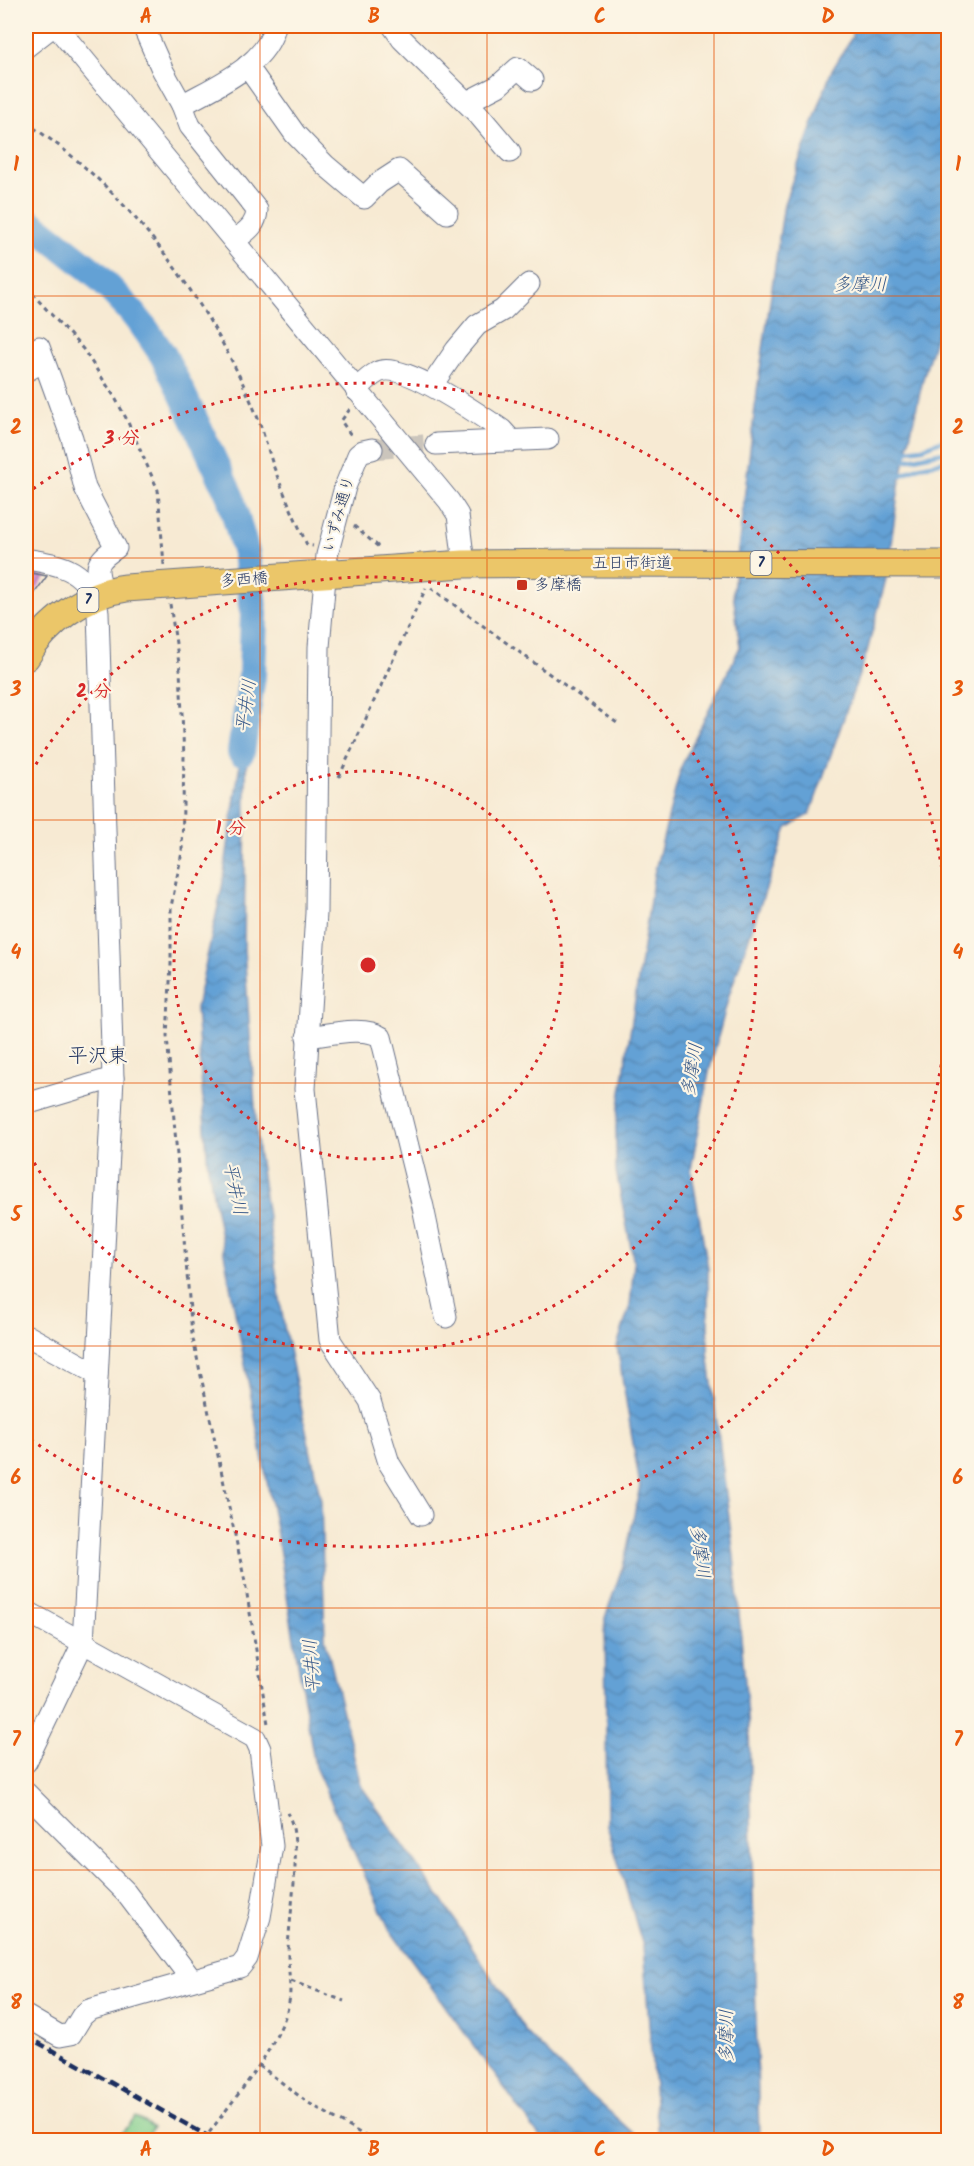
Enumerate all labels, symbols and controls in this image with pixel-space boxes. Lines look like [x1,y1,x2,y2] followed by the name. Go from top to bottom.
[140,2,152,34] text: A
[368,2,380,34] text: B
[594,2,606,34] text: C
[821,2,835,34] text: D
[13,150,19,182] text: 1
[955,150,961,182] text: 1
[833,271,887,300] water label: 多摩川
[10,413,22,445] text: 2
[952,413,964,445] text: 2
[104,425,139,454] text: 3 分
[316,473,362,555] street label: いずみ通り
[592,551,672,576] street label: 五日市街道
[750,551,771,575] road number: 7
[219,566,269,594] street label: 多西橋
[534,573,582,598] place label: 多摩橋
[515,578,529,592] marker: 多摩橋
[78,588,98,612] road number: 7
[10,675,22,707] text: 3
[952,675,964,707] text: 3
[229,677,265,735] water label: 平井川
[76,678,112,707] text: 2 分
[216,815,246,844] text: 1 分
[11,938,22,970] text: 4
[953,938,964,970] text: 4
[358,955,378,975] centre of rings
[68,1041,128,1073] district label: 平沢東
[674,1041,712,1099] water label: 多摩川
[214,1160,254,1218] water label: 平井川
[10,1200,23,1232] text: 5
[952,1200,965,1232] text: 5
[11,1463,22,1495] text: 6
[953,1463,964,1495] text: 6
[681,1523,717,1581] water label: 多摩川
[297,1638,329,1694] water label: 平井川
[11,1725,21,1757] text: 7
[953,1725,963,1757] text: 7
[10,1988,22,2020] text: 8
[952,1988,964,2020] text: 8
[713,2009,742,2063] water label: 多摩川
[140,2135,152,2166] text: A
[368,2135,380,2166] text: B
[594,2135,606,2166] text: C
[821,2135,835,2166] text: D

